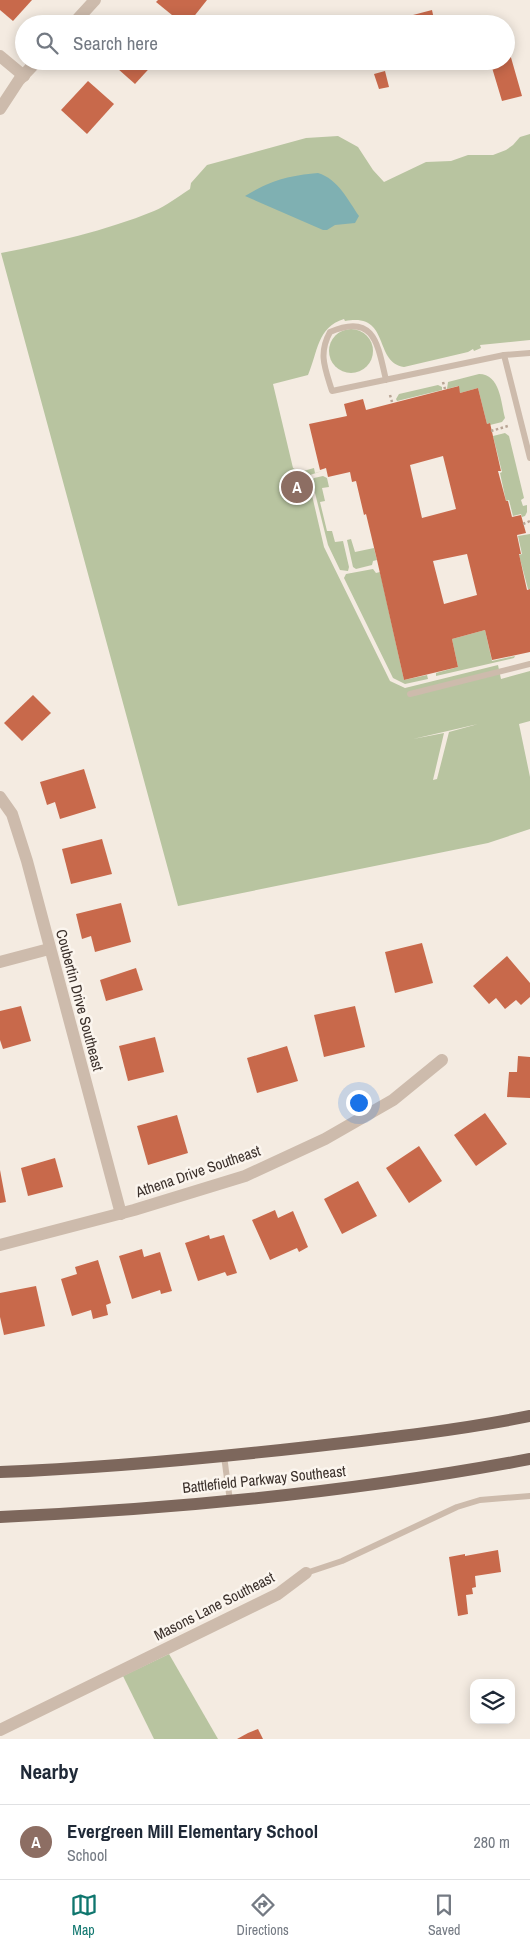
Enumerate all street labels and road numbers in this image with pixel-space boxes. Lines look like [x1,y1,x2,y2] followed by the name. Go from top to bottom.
[51,927,109,1074] street label: Coubertin Drive Southeast
[132,1140,264,1203] street label: Athena Drive Southeast
[181,1460,347,1498] street label: Battlefield Parkway Southeast
[150,1566,278,1645] street label: Masons Lane Southeast

